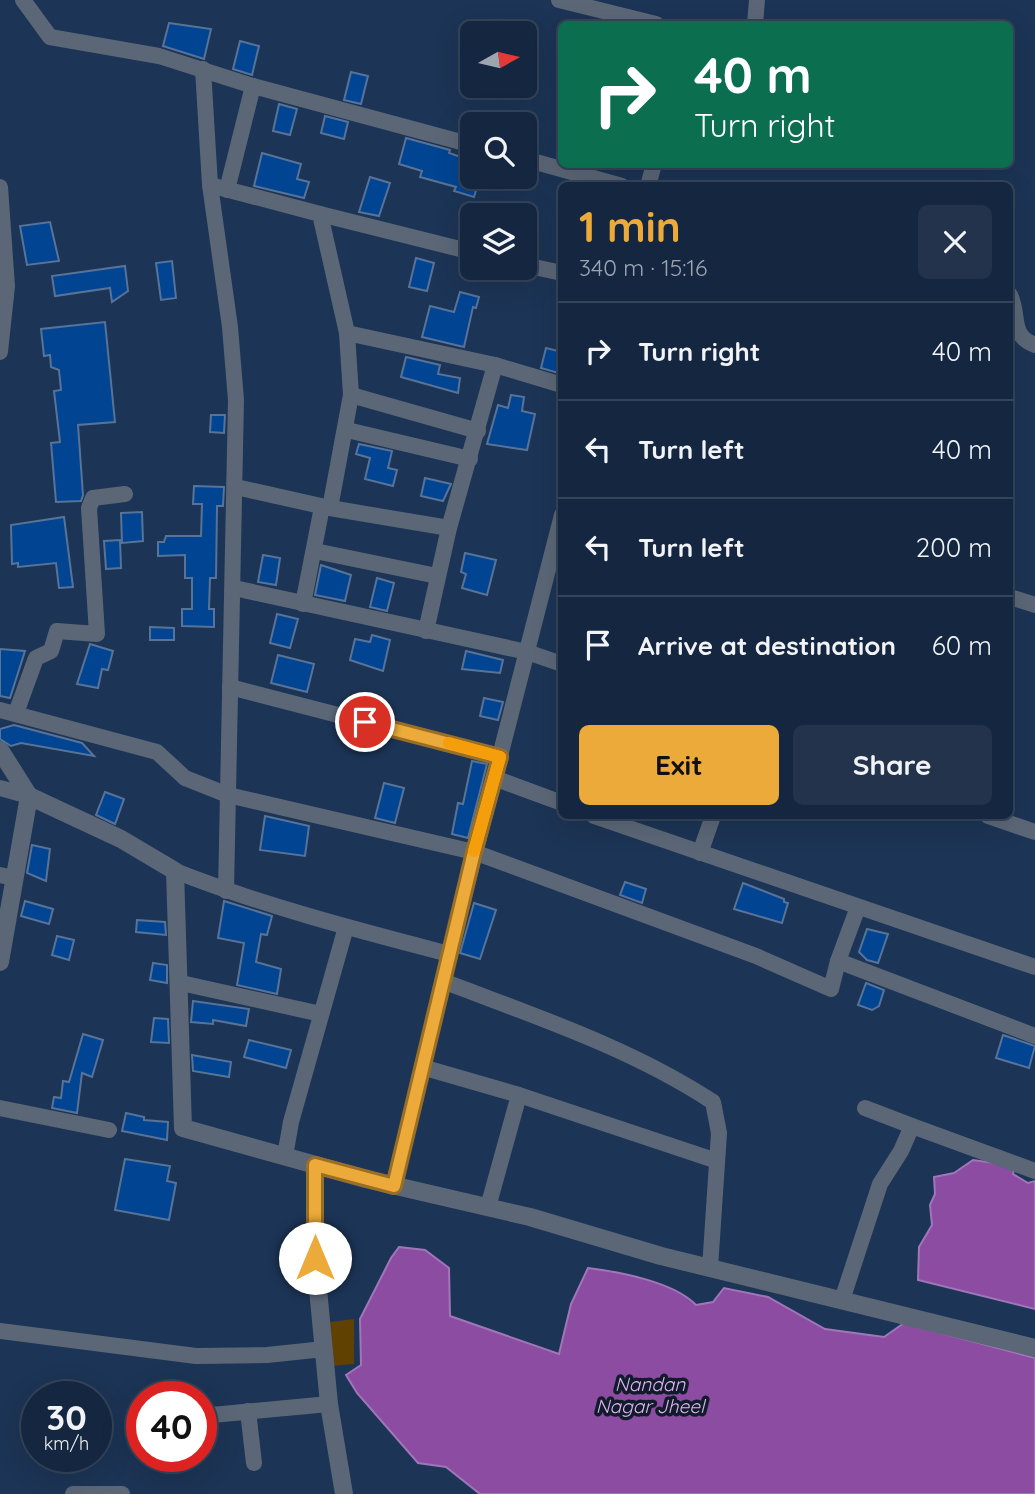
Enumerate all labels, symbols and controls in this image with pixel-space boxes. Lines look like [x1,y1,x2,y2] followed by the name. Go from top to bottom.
[460,21,537,98] north arrow
[460,21,537,280] map controls
[694,44,812,105] text: 40 m
[579,49,670,140] icon: right
[694,105,835,145] text: Turn right
[460,112,537,189] button: search
[579,200,681,253] text: 1 min
[460,203,537,280] button: layers
[918,205,992,279] button: close
[579,253,707,282] text: 340 m · 15:16
[579,332,617,370] icon: right
[638,335,760,368] text: Turn right
[932,335,992,368] text: 40 m
[579,430,617,468] icon: left
[638,433,745,466] text: Turn left
[932,433,992,466] text: 40 m
[579,528,617,566] icon: left
[638,531,745,564] text: Turn left
[916,531,992,564] text: 200 m
[579,626,617,664] icon: arrive
[638,629,896,662] text: Arrive at destination
[932,629,992,662] text: 60 m
[335,692,395,752] pin
[346,703,384,741] icon: arrive
[579,725,779,805] button: Exit
[793,725,992,805] button: Share
[278,1221,352,1295] position arrow
[596,1372,707,1418] water label: Nandan Nagar Jheel
[126,1381,217,1472] speed limit sign: 40
[46,1395,87,1439] text: 30
[44,1432,89,1455] text: km/h

